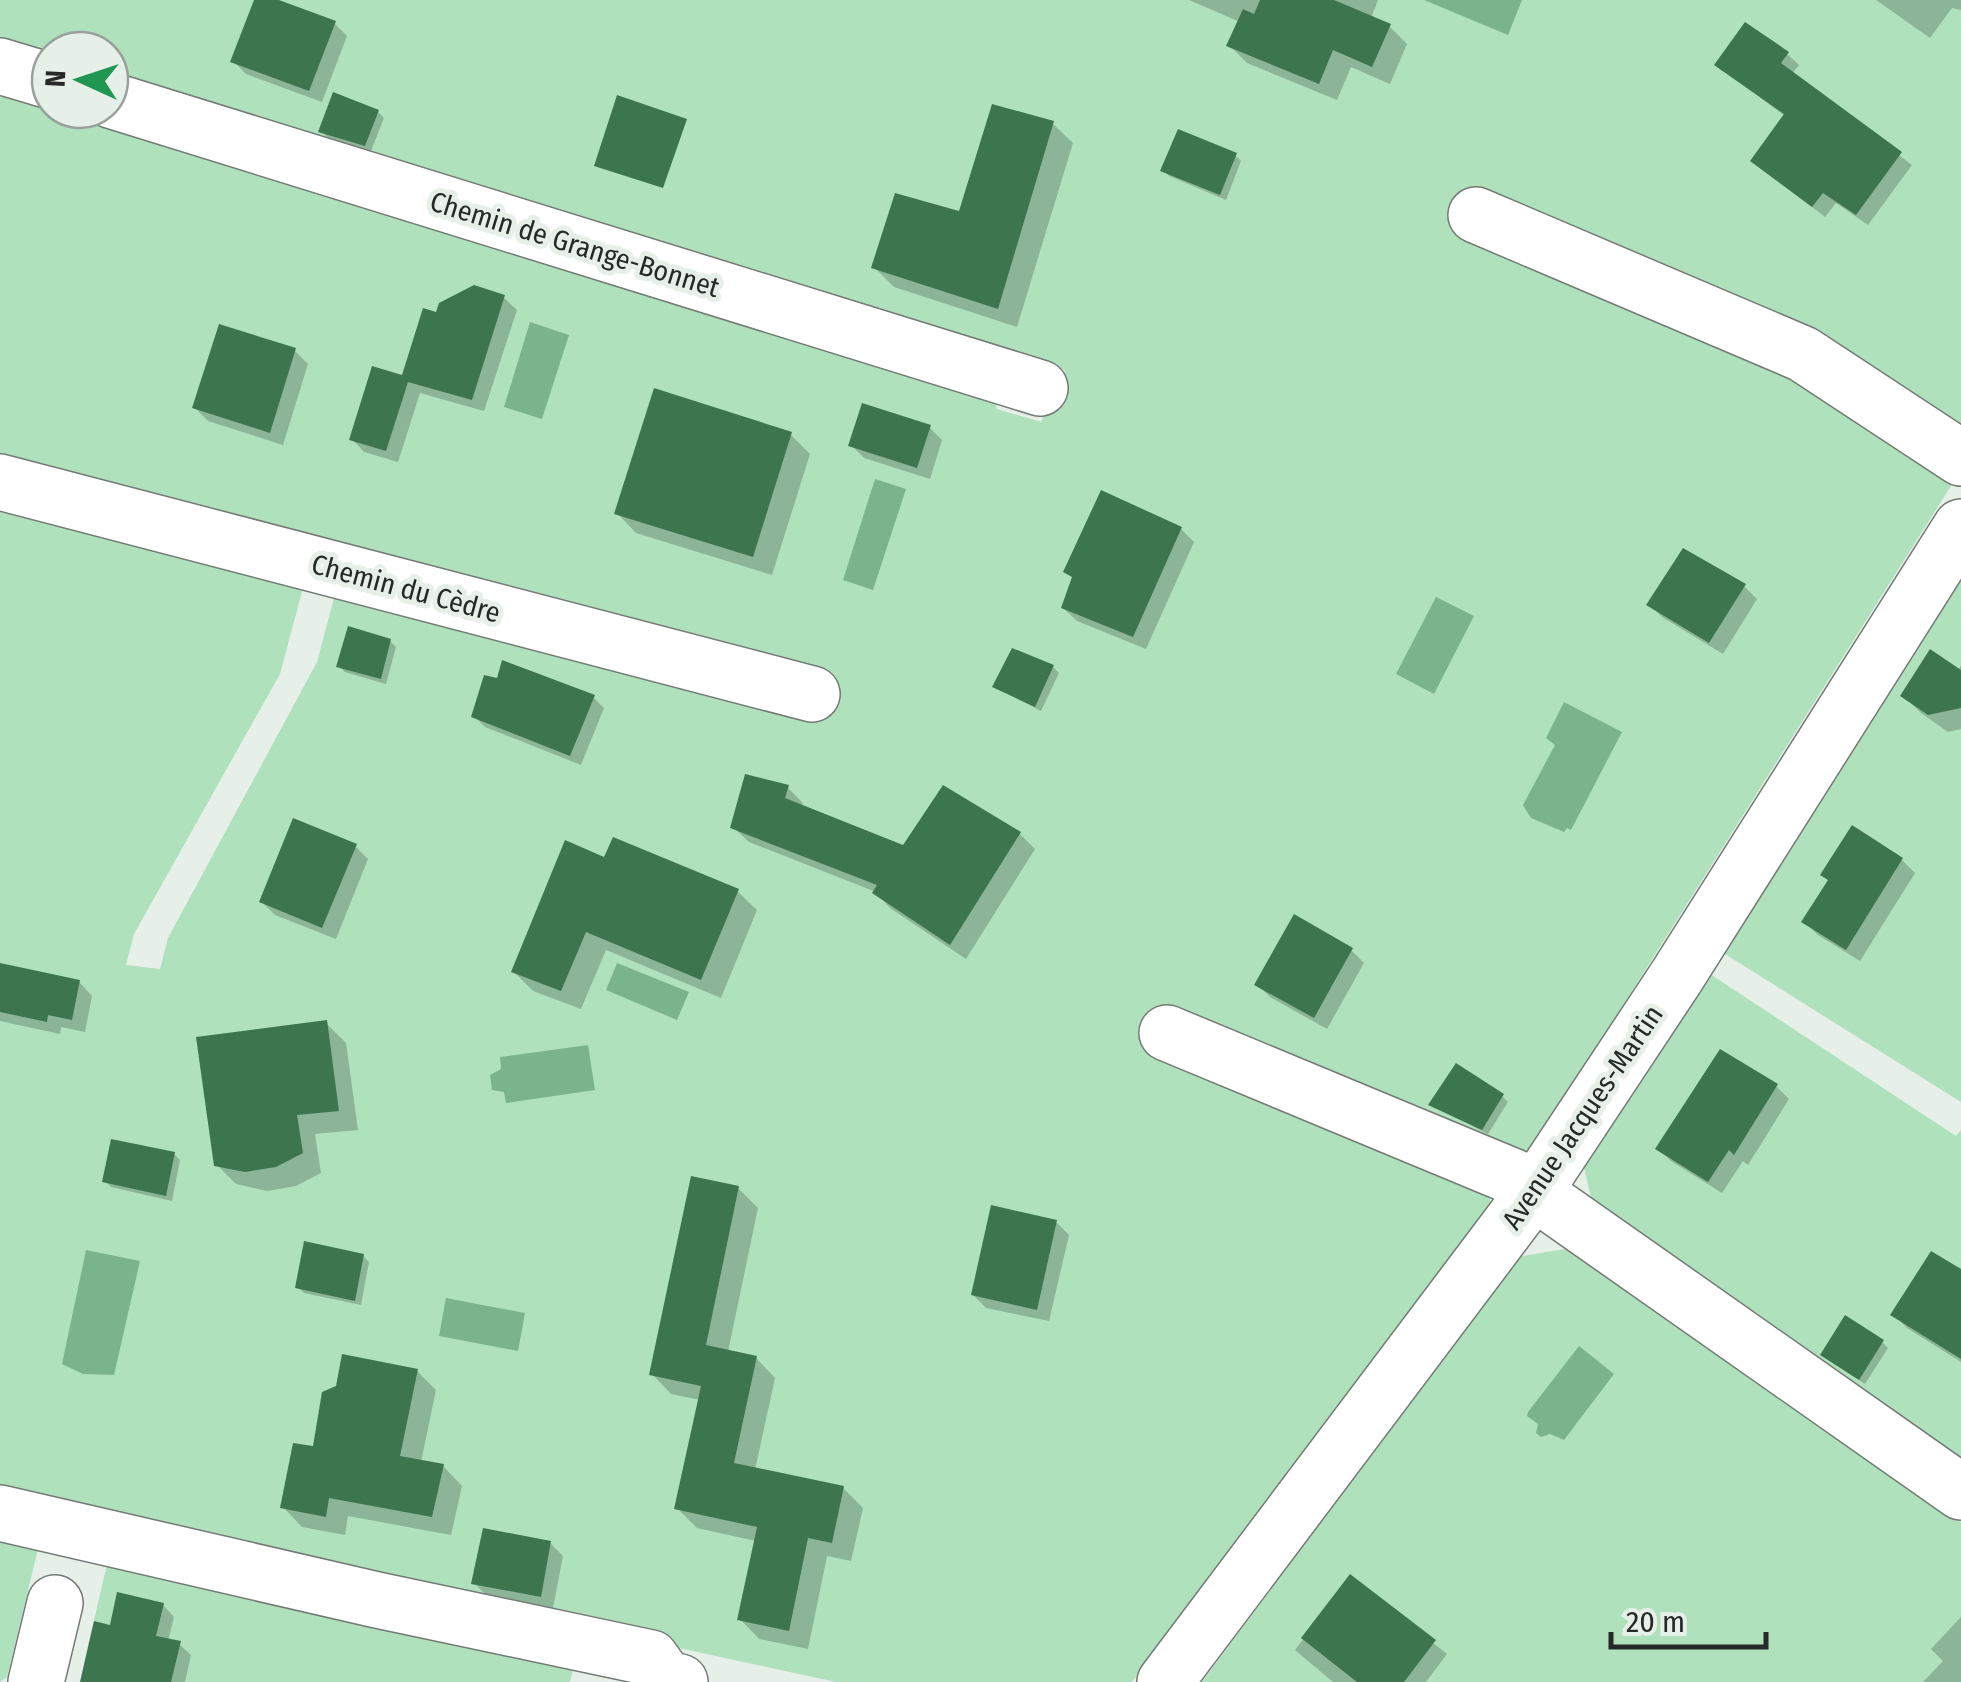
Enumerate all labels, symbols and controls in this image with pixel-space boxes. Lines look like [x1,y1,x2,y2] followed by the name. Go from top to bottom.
[30,30,130,130] north arrow
[39,69,72,88] text: N
[426,185,724,304] street label: Chemin de Grange-Bonnet
[308,547,504,630] street label: Chemin du Cèdre
[1495,999,1670,1236] street label: Avenue Jacques-Martin
[1611,1587,1766,1649] scale bar
[1626,1604,1685,1640] text: 20 m

